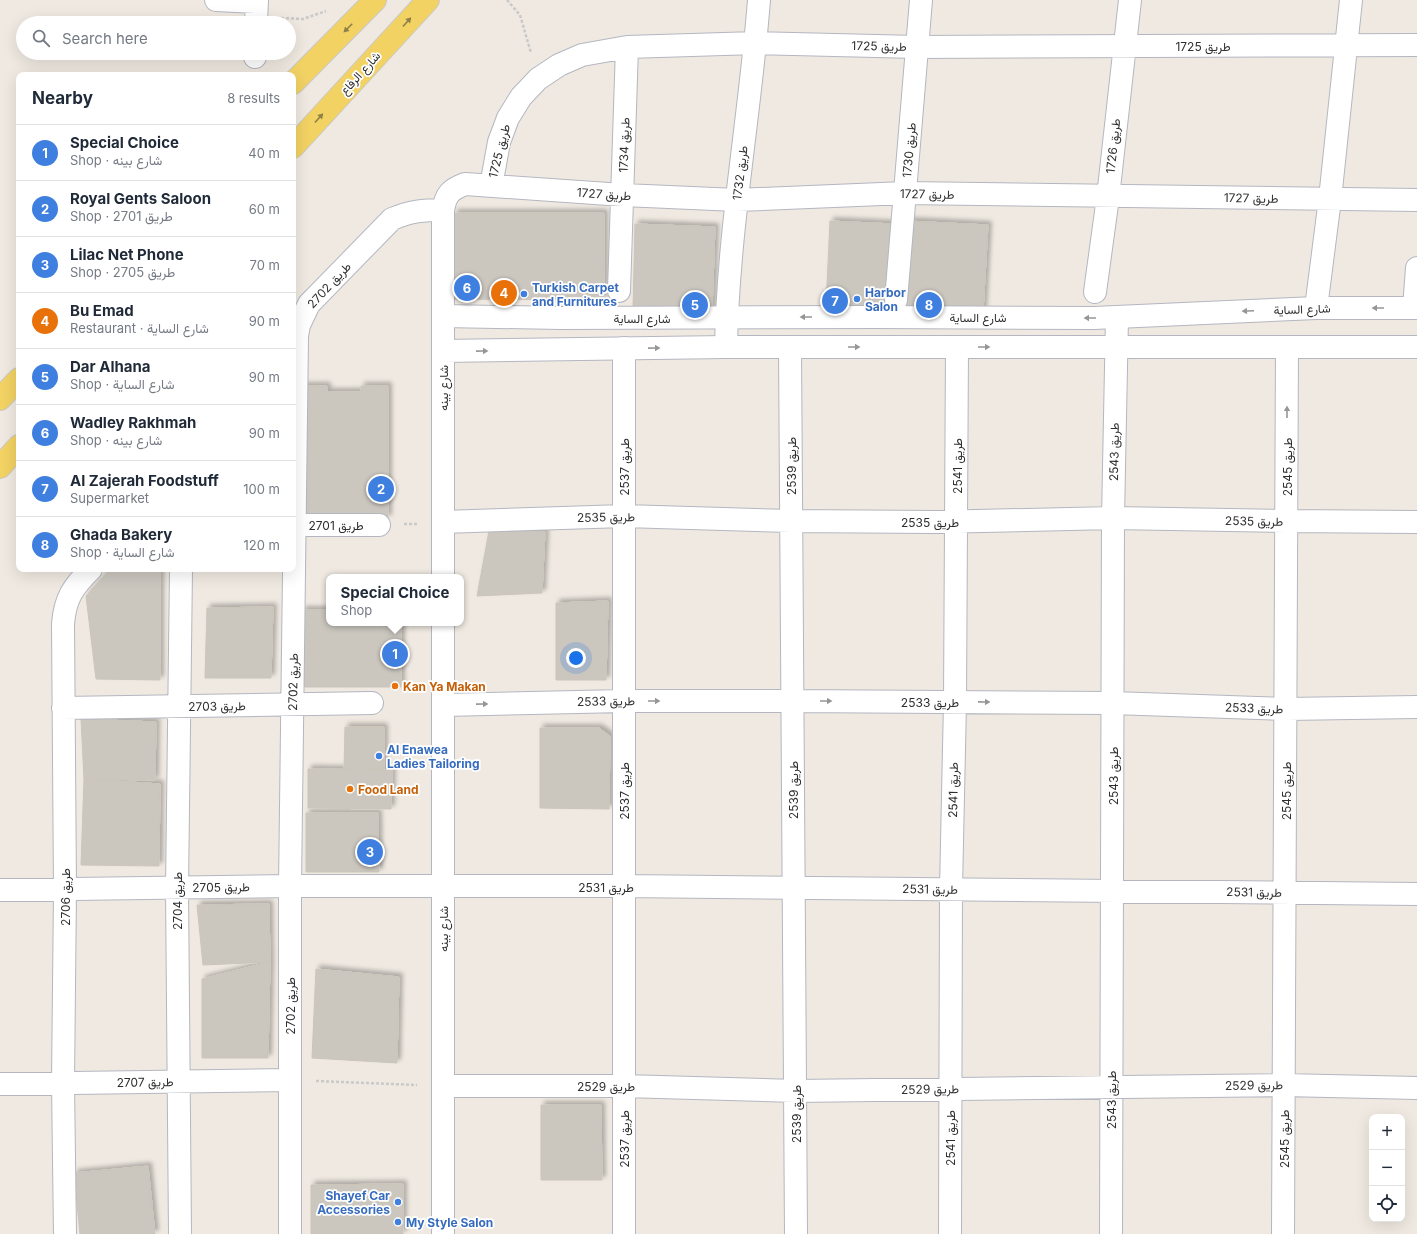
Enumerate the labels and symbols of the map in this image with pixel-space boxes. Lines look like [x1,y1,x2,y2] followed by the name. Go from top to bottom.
[402,17,412,27] one-way arrow
[343,23,353,33] one-way arrow
[851,38,907,55] street label: طريق 1725
[1175,39,1231,55] street label: طريق 1725
[337,48,385,99] street label: شارع الرفاع
[315,113,324,123] one-way arrow
[616,117,633,173] street label: طريق 1734
[1103,118,1124,174] street label: طريق 1726
[485,122,514,180] street label: طريق 1725
[899,122,920,178] street label: طريق 1730
[729,145,752,201] street label: طريق 1732
[576,185,632,204] street label: طريق 1727
[900,186,955,203] street label: طريق 1727
[1224,190,1279,207] street label: طريق 1727
[304,259,355,312] street label: طريق 2702
[454,273,480,303] pin: 6
[491,278,517,308] pin: 4
[532,280,619,309] place label: Turkish Carpet and Furnitures
[865,285,906,314] place label: Harbor Salon
[822,286,848,316] pin: 7
[519,289,529,299] marker: Turkish Carpet and Furnitures
[682,290,708,320] pin: 5
[916,290,942,320] pin: 8
[852,294,862,304] marker: Harbor Salon
[1273,301,1331,319] street label: شارع الساية
[1371,305,1384,311] one-way arrow
[1241,308,1254,314] one-way arrow
[950,310,1006,327] street label: شارع الساية
[614,311,670,328] street label: شارع الساية
[799,314,812,320] one-way arrow
[1083,315,1096,321] one-way arrow
[848,344,861,350] one-way arrow
[978,344,991,350] one-way arrow
[648,345,661,351] one-way arrow
[476,347,488,354] one-way arrow
[436,365,453,411] street label: شارع بينه
[1284,405,1290,418] one-way arrow
[1106,422,1123,481] street label: طريق 2543
[784,437,800,495] street label: طريق 2539
[617,438,633,496] street label: طريق 2537
[950,438,966,494] street label: طريق 2541
[1280,438,1296,496] street label: طريق 2545
[368,474,394,504] pin: 2
[577,509,635,526] street label: طريق 2535
[1225,513,1283,530] street label: طريق 2535
[901,515,959,531] street label: طريق 2535
[308,518,364,534] street label: طريق 2701
[382,639,408,669] pin: 1
[566,648,586,668] your location
[285,653,302,711] street label: طريق 2702
[403,679,486,694] place label: Kan Ya Makan
[390,681,400,691] marker: Kan Ya Makan
[577,693,635,710] street label: طريق 2533
[901,695,959,711] street label: طريق 2533
[188,698,246,715] street label: طريق 2703
[648,698,661,704] one-way arrow
[820,698,833,704] one-way arrow
[978,699,991,705] one-way arrow
[1225,699,1284,718] street label: طريق 2533
[476,701,489,707] one-way arrow
[387,742,480,771] place label: Al Enawea Ladies Tailoring
[1106,747,1122,805] street label: طريق 2543
[374,751,384,761] marker: Al Enawea Ladies Tailoring
[786,761,802,819] street label: طريق 2539
[617,762,633,820] street label: طريق 2537
[945,762,962,818] street label: طريق 2541
[1279,762,1295,820] street label: طريق 2545
[358,782,419,797] place label: Food Land
[345,784,355,794] marker: Food Land
[357,837,383,867] pin: 3
[58,868,74,926] street label: طريق 2706
[170,872,186,930] street label: طريق 2704
[192,879,250,896] street label: طريق 2705
[578,880,634,896] street label: طريق 2531
[902,881,958,898] street label: طريق 2531
[1226,884,1282,901] street label: طريق 2531
[436,906,453,952] street label: شارع بينه
[283,977,299,1035] street label: طريق 2702
[1104,1071,1120,1129] street label: طريق 2543
[116,1074,174,1091] street label: طريق 2707
[1225,1077,1283,1094] street label: طريق 2529
[577,1079,635,1095] street label: طريق 2529
[901,1081,959,1098] street label: طريق 2529
[789,1085,805,1143] street label: طريق 2539
[617,1110,633,1168] street label: طريق 2537
[943,1110,959,1166] street label: طريق 2541
[1277,1110,1293,1168] street label: طريق 2545
[317,1188,390,1217] place label: Shayef Car Accessories
[393,1197,403,1207] marker: Shayef Car Accessories
[406,1215,493,1230] place label: My Style Salon
[393,1217,403,1227] marker: My Style Salon

